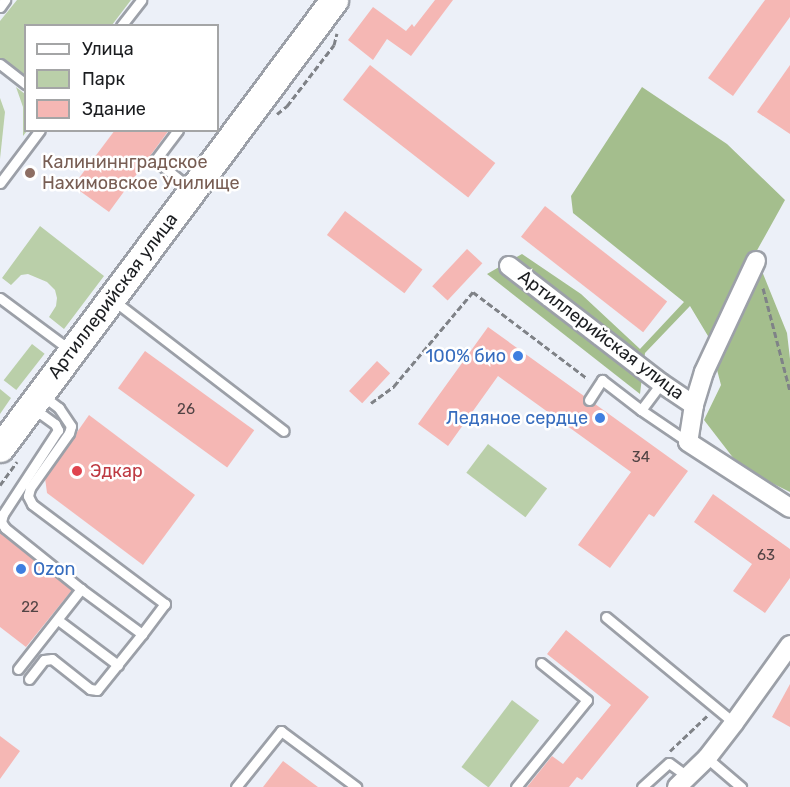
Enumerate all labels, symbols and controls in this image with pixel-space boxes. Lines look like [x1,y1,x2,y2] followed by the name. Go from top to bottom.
[24,24,219,132] legend
[82,38,134,60] text: Улица
[82,68,125,90] text: Парк
[82,98,146,120] text: Здание
[42,152,240,195] place label: Калининнградское Нахимовское Училище
[23,166,37,180] marker: Калининнградское Нахимовское Училище
[44,209,182,383] street label: Артиллерийская улица
[514,266,688,404] street label: Артиллерийская улица
[426,345,506,367] place label: 100% био
[511,349,525,363] marker: 100% био
[177,401,195,419] house number: 26
[446,407,588,429] place label: Ледяное сердце
[593,411,607,425] marker: Ледяное сердце
[632,449,650,467] house number: 34
[90,460,143,482] place label: Эдкар
[68,462,86,480] marker: Эдкар
[757,547,775,565] house number: 63
[33,558,75,580] place label: Ozon
[14,562,28,576] marker: Ozon
[21,599,39,617] house number: 22

